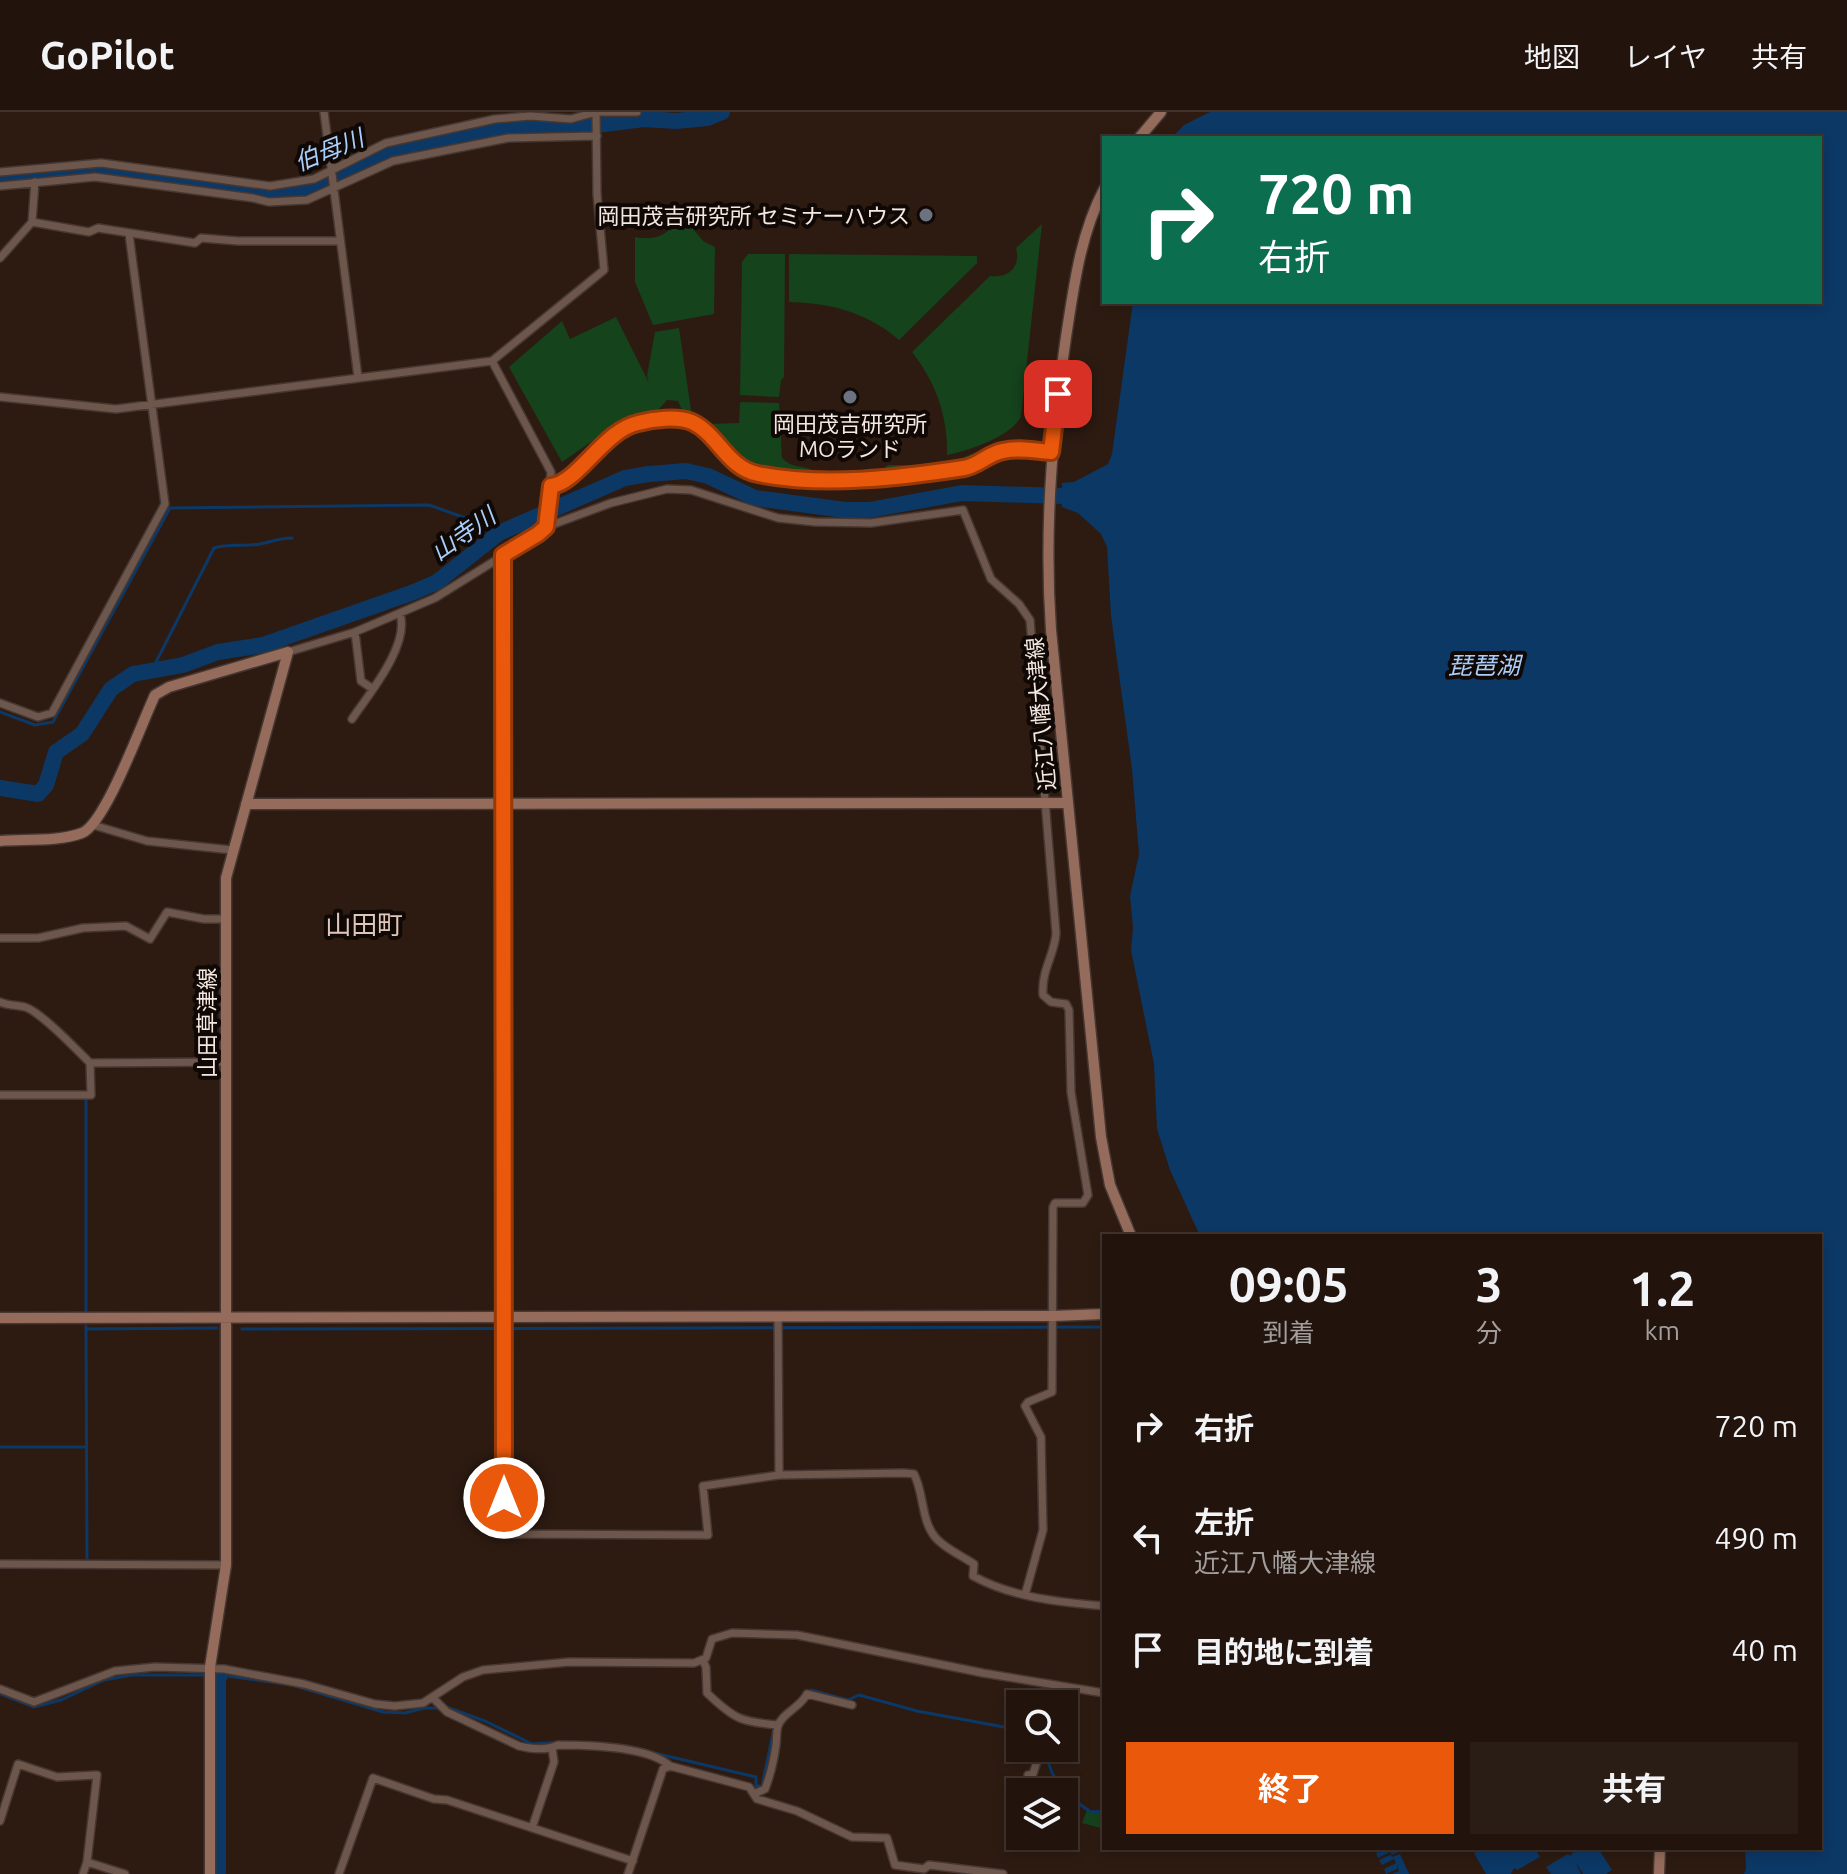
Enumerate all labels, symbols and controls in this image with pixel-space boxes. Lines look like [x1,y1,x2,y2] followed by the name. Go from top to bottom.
[40,34,175,76] text: GoPilot
[1524,41,1580,72] text: 地図
[1624,41,1707,72] text: レイヤ
[1751,41,1807,72] text: 共有
[291,123,370,176] water label: 伯母川
[1258,162,1414,225] text: 720 m
[1126,168,1230,272] icon: right
[597,203,910,228] place label: 岡田茂吉研究所 セミナーハウス
[917,206,935,224] marker: 岡田茂吉研究所 セミナーハウス
[1258,236,1330,277] text: 右折
[1024,360,1092,428] pin
[1036,372,1080,416] icon: arrive
[841,388,859,406] marker: 岡田茂吉研究所 MOランド
[773,411,927,461] place label: 岡田茂吉研究所 MOランド
[426,501,503,566] water label: 山寺川
[1021,636,1059,792] street label: 近江八幡大津線
[1448,652,1524,679] water label: 琵琶湖
[325,910,403,939] district label: 山田町
[194,968,219,1078] street label: 山田草津線
[1229,1257,1349,1311] text: 09:05
[1476,1257,1503,1311] text: 3
[1629,1261,1695,1315] text: 1.2
[1644,1316,1680,1345] text: km
[1263,1318,1315,1347] text: 到着
[1476,1318,1502,1347] text: 分
[1126,1404,1170,1448] icon: right
[1714,1409,1798,1443] text: 720 m
[1194,1411,1254,1445] text: 右折
[462,1456,546,1540] position arrow
[1194,1505,1254,1539] text: 左折
[1126,1516,1170,1560] icon: left
[1714,1521,1798,1555] text: 490 m
[1194,1548,1376,1577] text: 近江八幡大津線
[1126,1628,1170,1672] icon: arrive
[1731,1633,1798,1667] text: 40 m
[1194,1635,1374,1669] text: 目的地に到着
[1006,1690,1078,1850] map controls
[1006,1690,1078,1762] button: search
[1126,1742,1454,1834] button: 終了
[1470,1742,1798,1834] button: 共有
[1006,1778,1078,1850] button: layers

